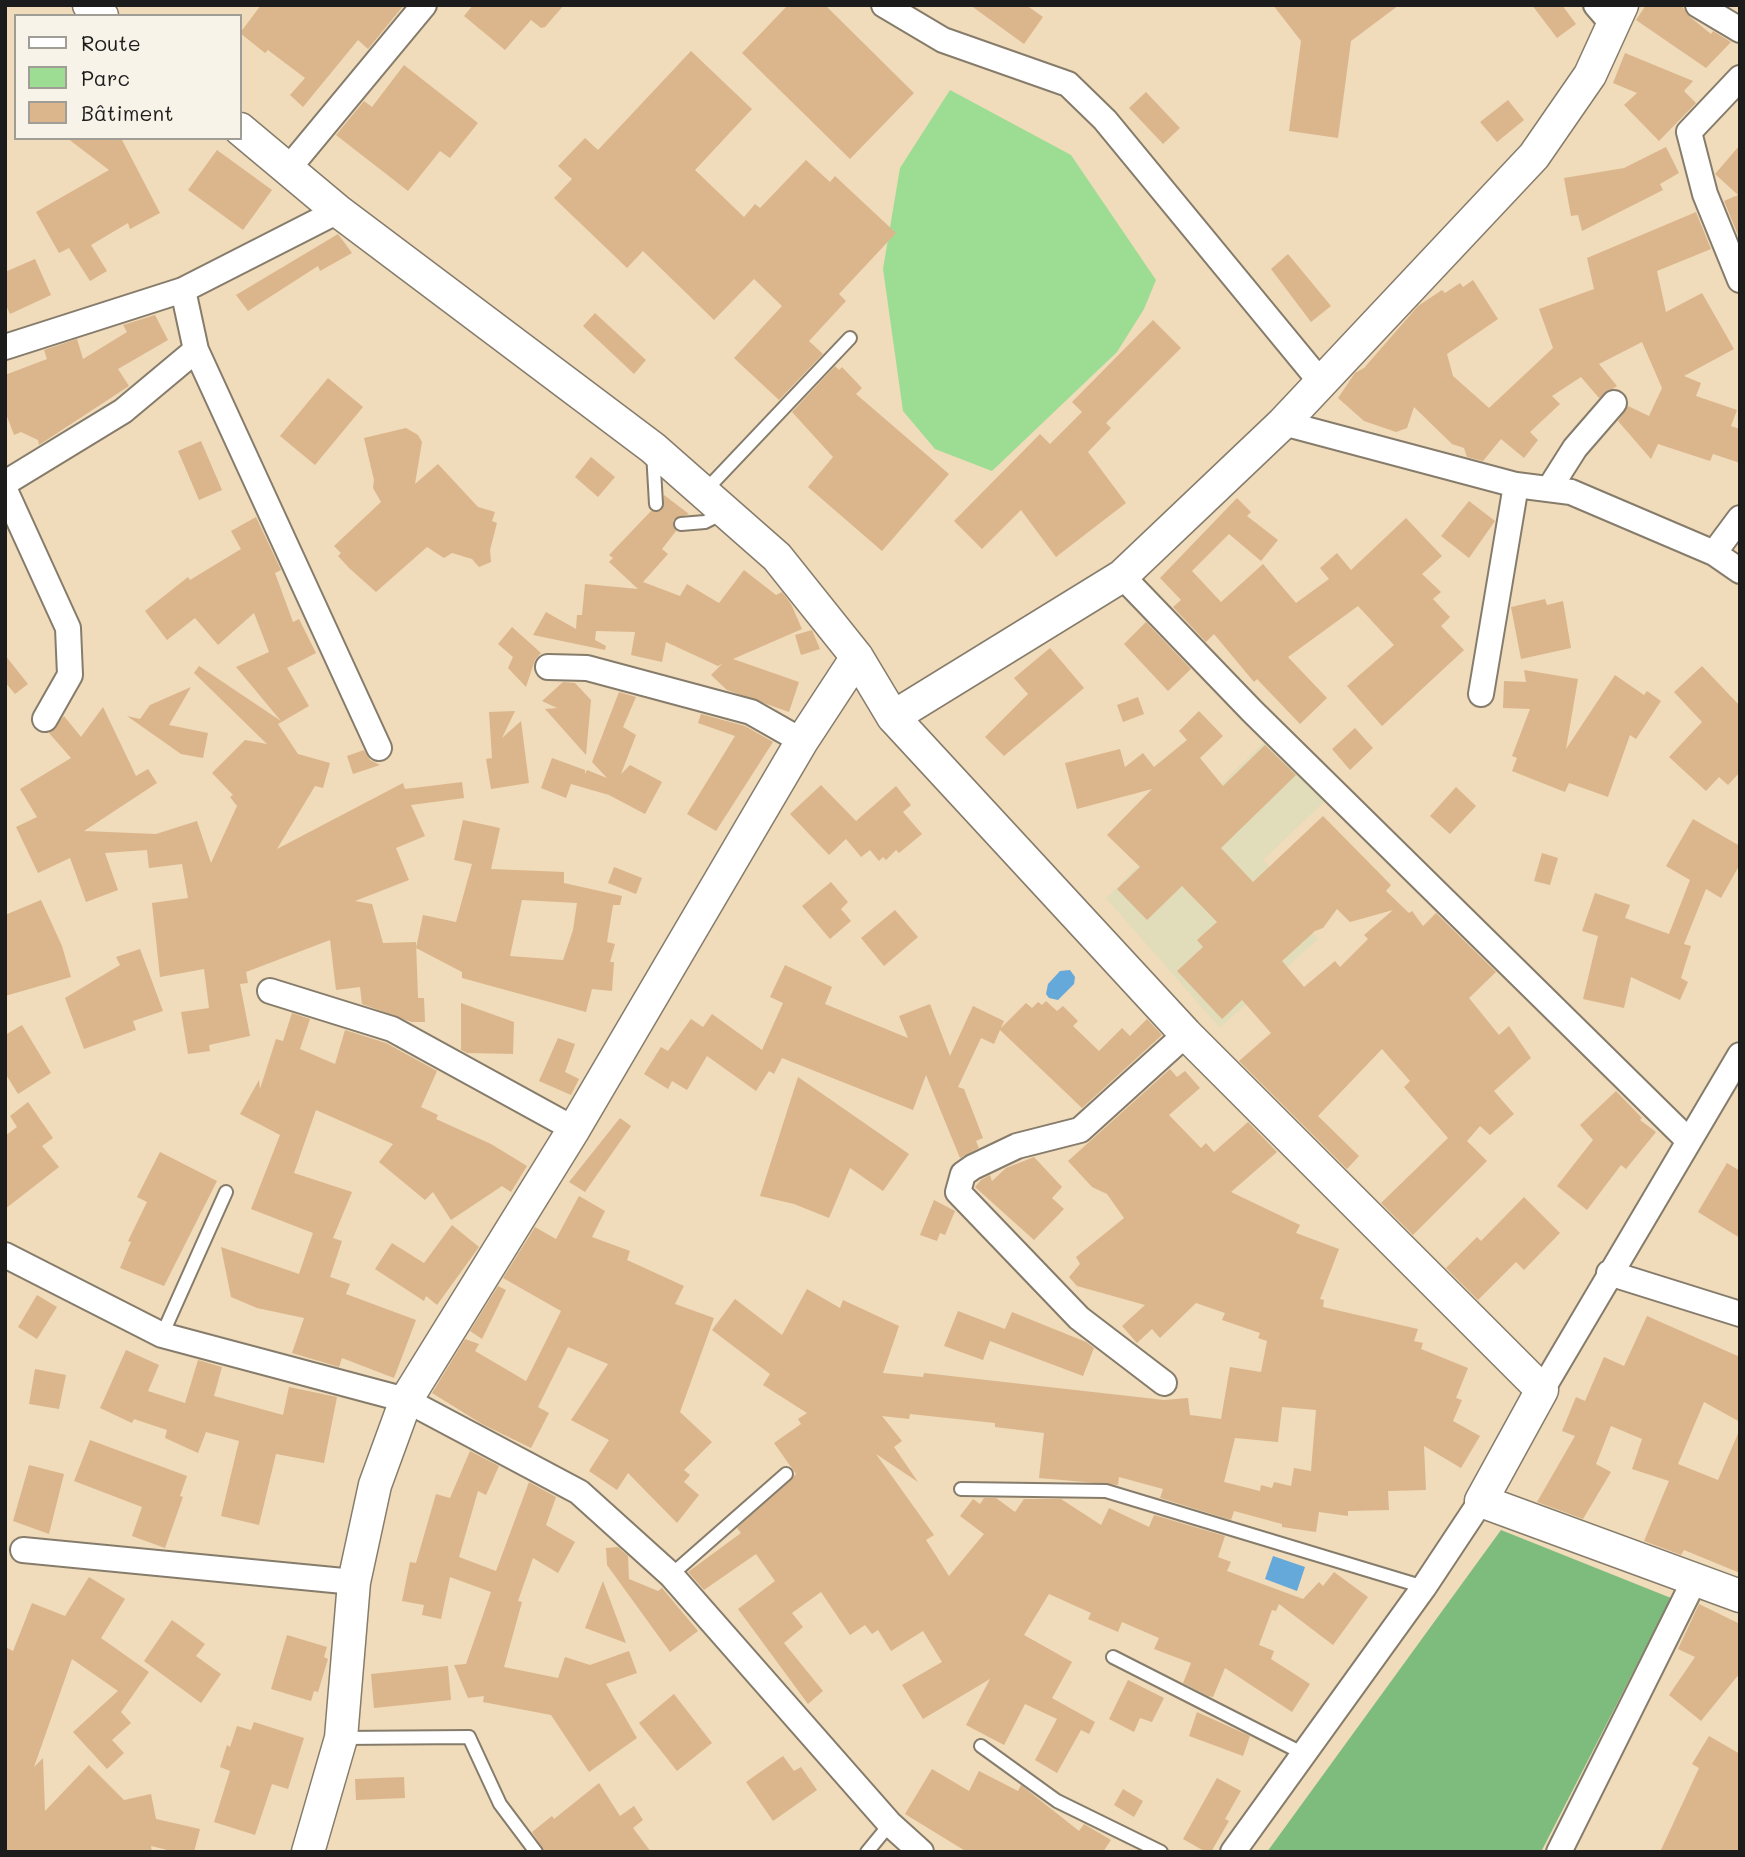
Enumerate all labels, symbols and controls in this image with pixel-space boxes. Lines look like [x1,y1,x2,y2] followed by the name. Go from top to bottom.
[14,14,242,140] legend
[81,29,141,56] text: Route
[81,64,130,91] text: Parc
[81,99,173,126] text: Bâtiment

